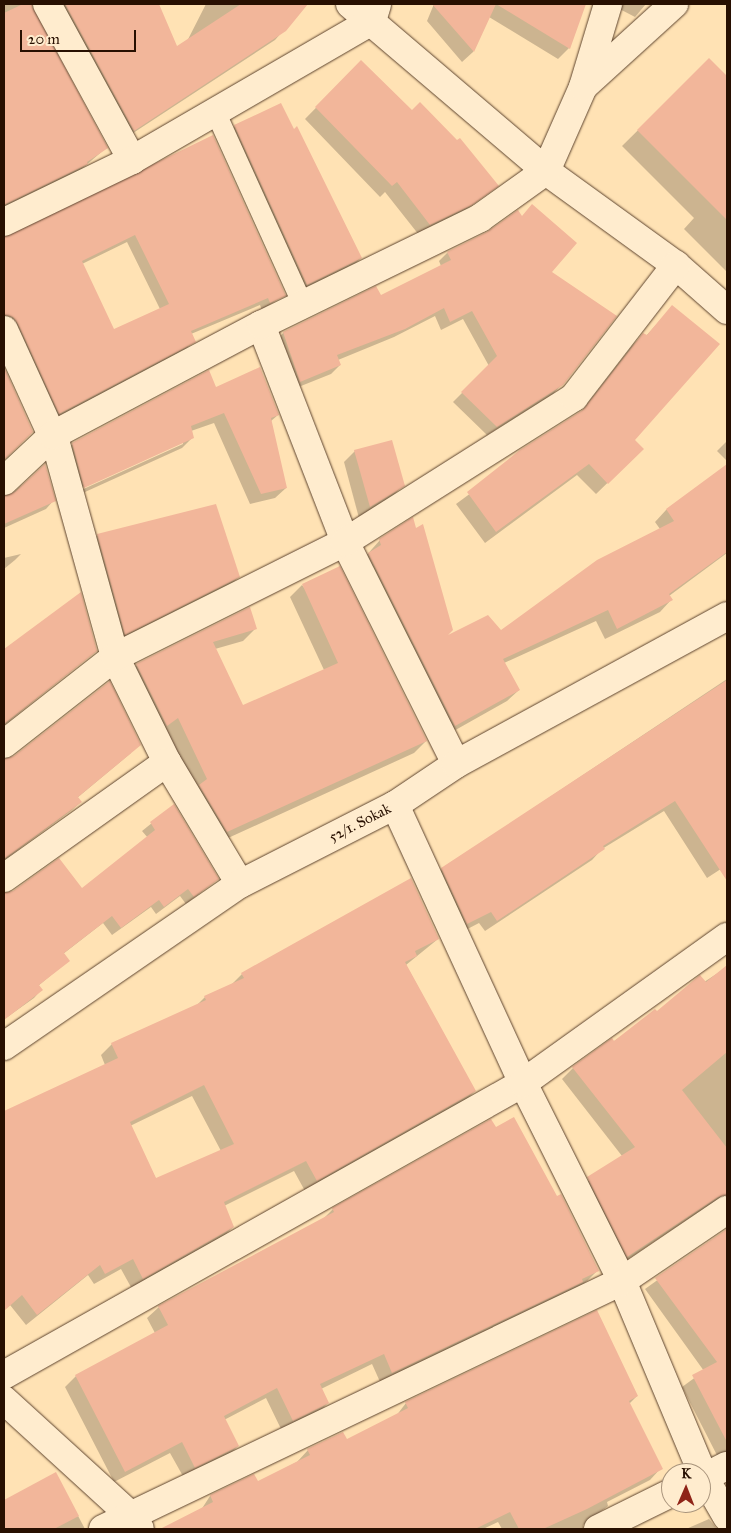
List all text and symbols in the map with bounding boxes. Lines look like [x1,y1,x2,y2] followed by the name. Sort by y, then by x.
[22,20,139,52] scale bar
[28,30,60,48] text: 20 m
[326,800,394,846] street label: 52/1. Sokak
[661,1463,711,1513] north arrow
[681,1465,691,1482] text: K

